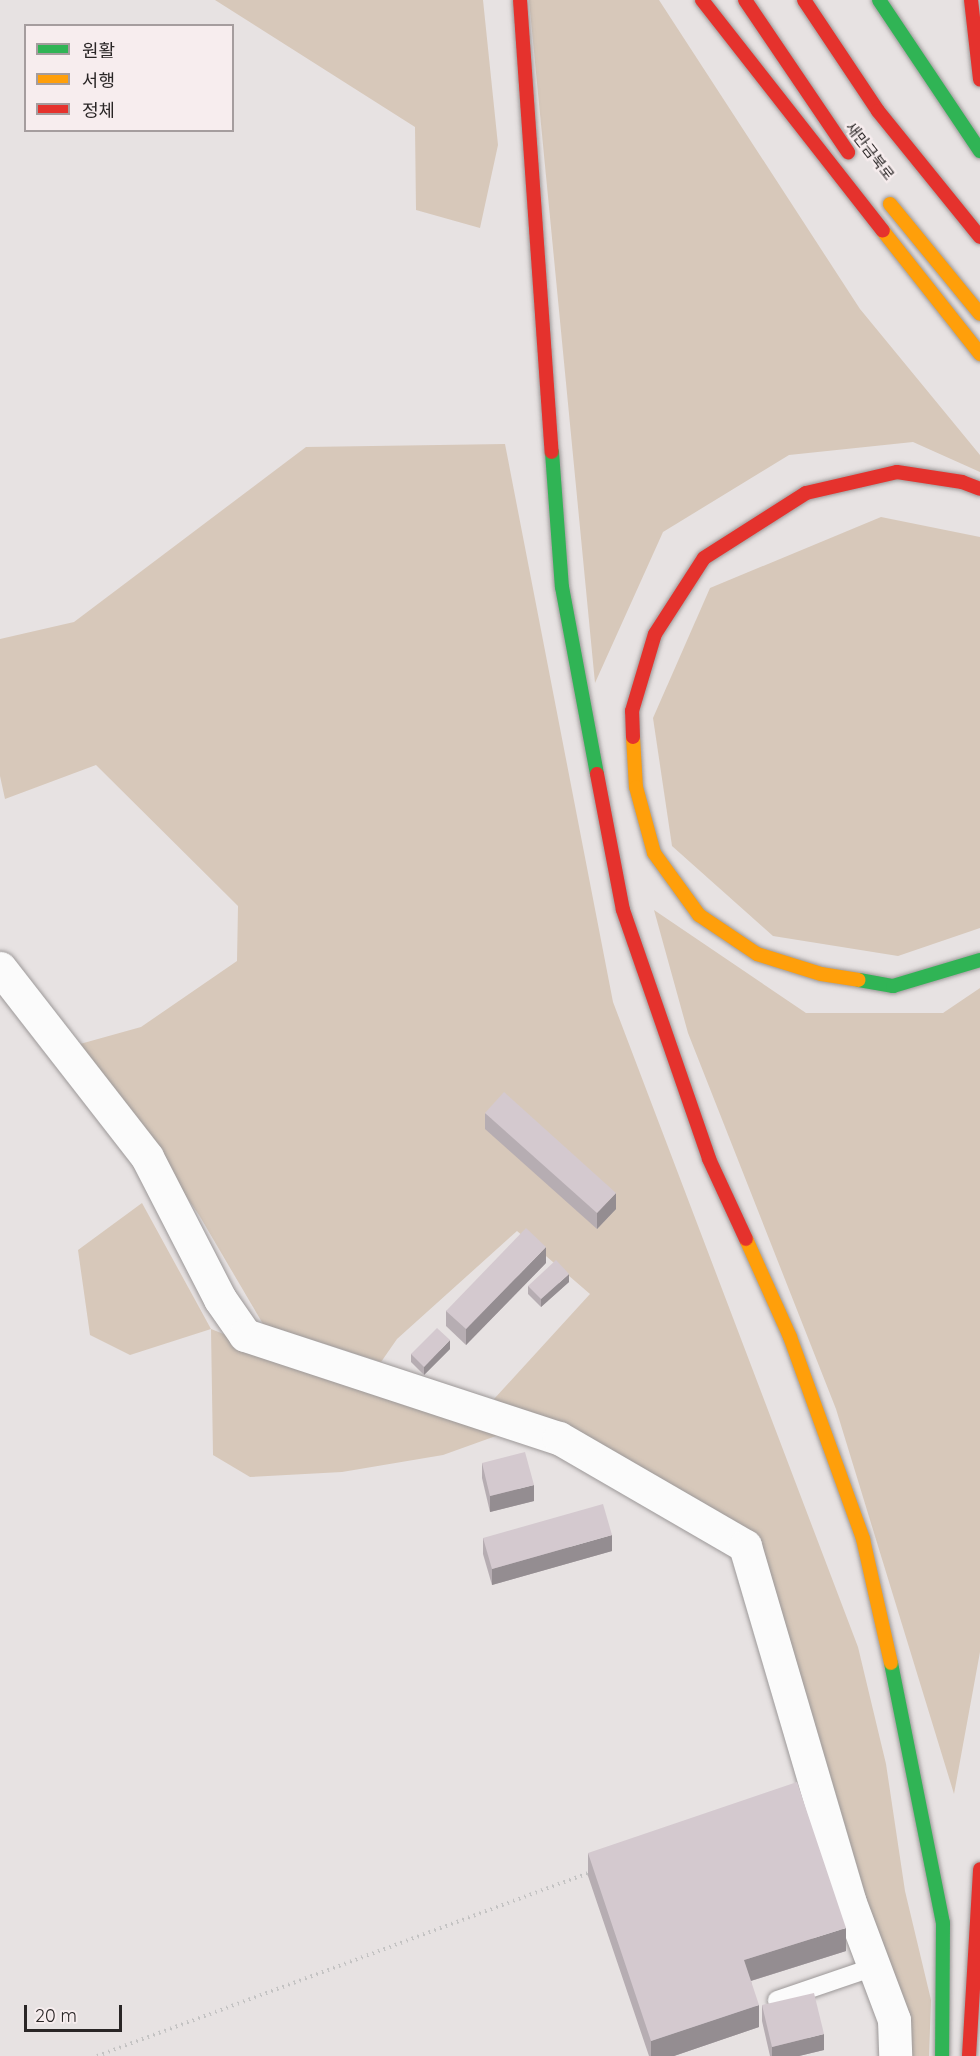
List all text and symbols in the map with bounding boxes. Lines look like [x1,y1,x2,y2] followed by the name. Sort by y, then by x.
[24,24,234,132] legend
[82,39,115,62] text: 원활
[82,69,115,92] text: 서행
[82,99,115,122] text: 정체
[842,118,898,184] street label: 새만금북로
[27,1993,124,2031] scale bar
[35,2004,77,2027] text: 20 m

